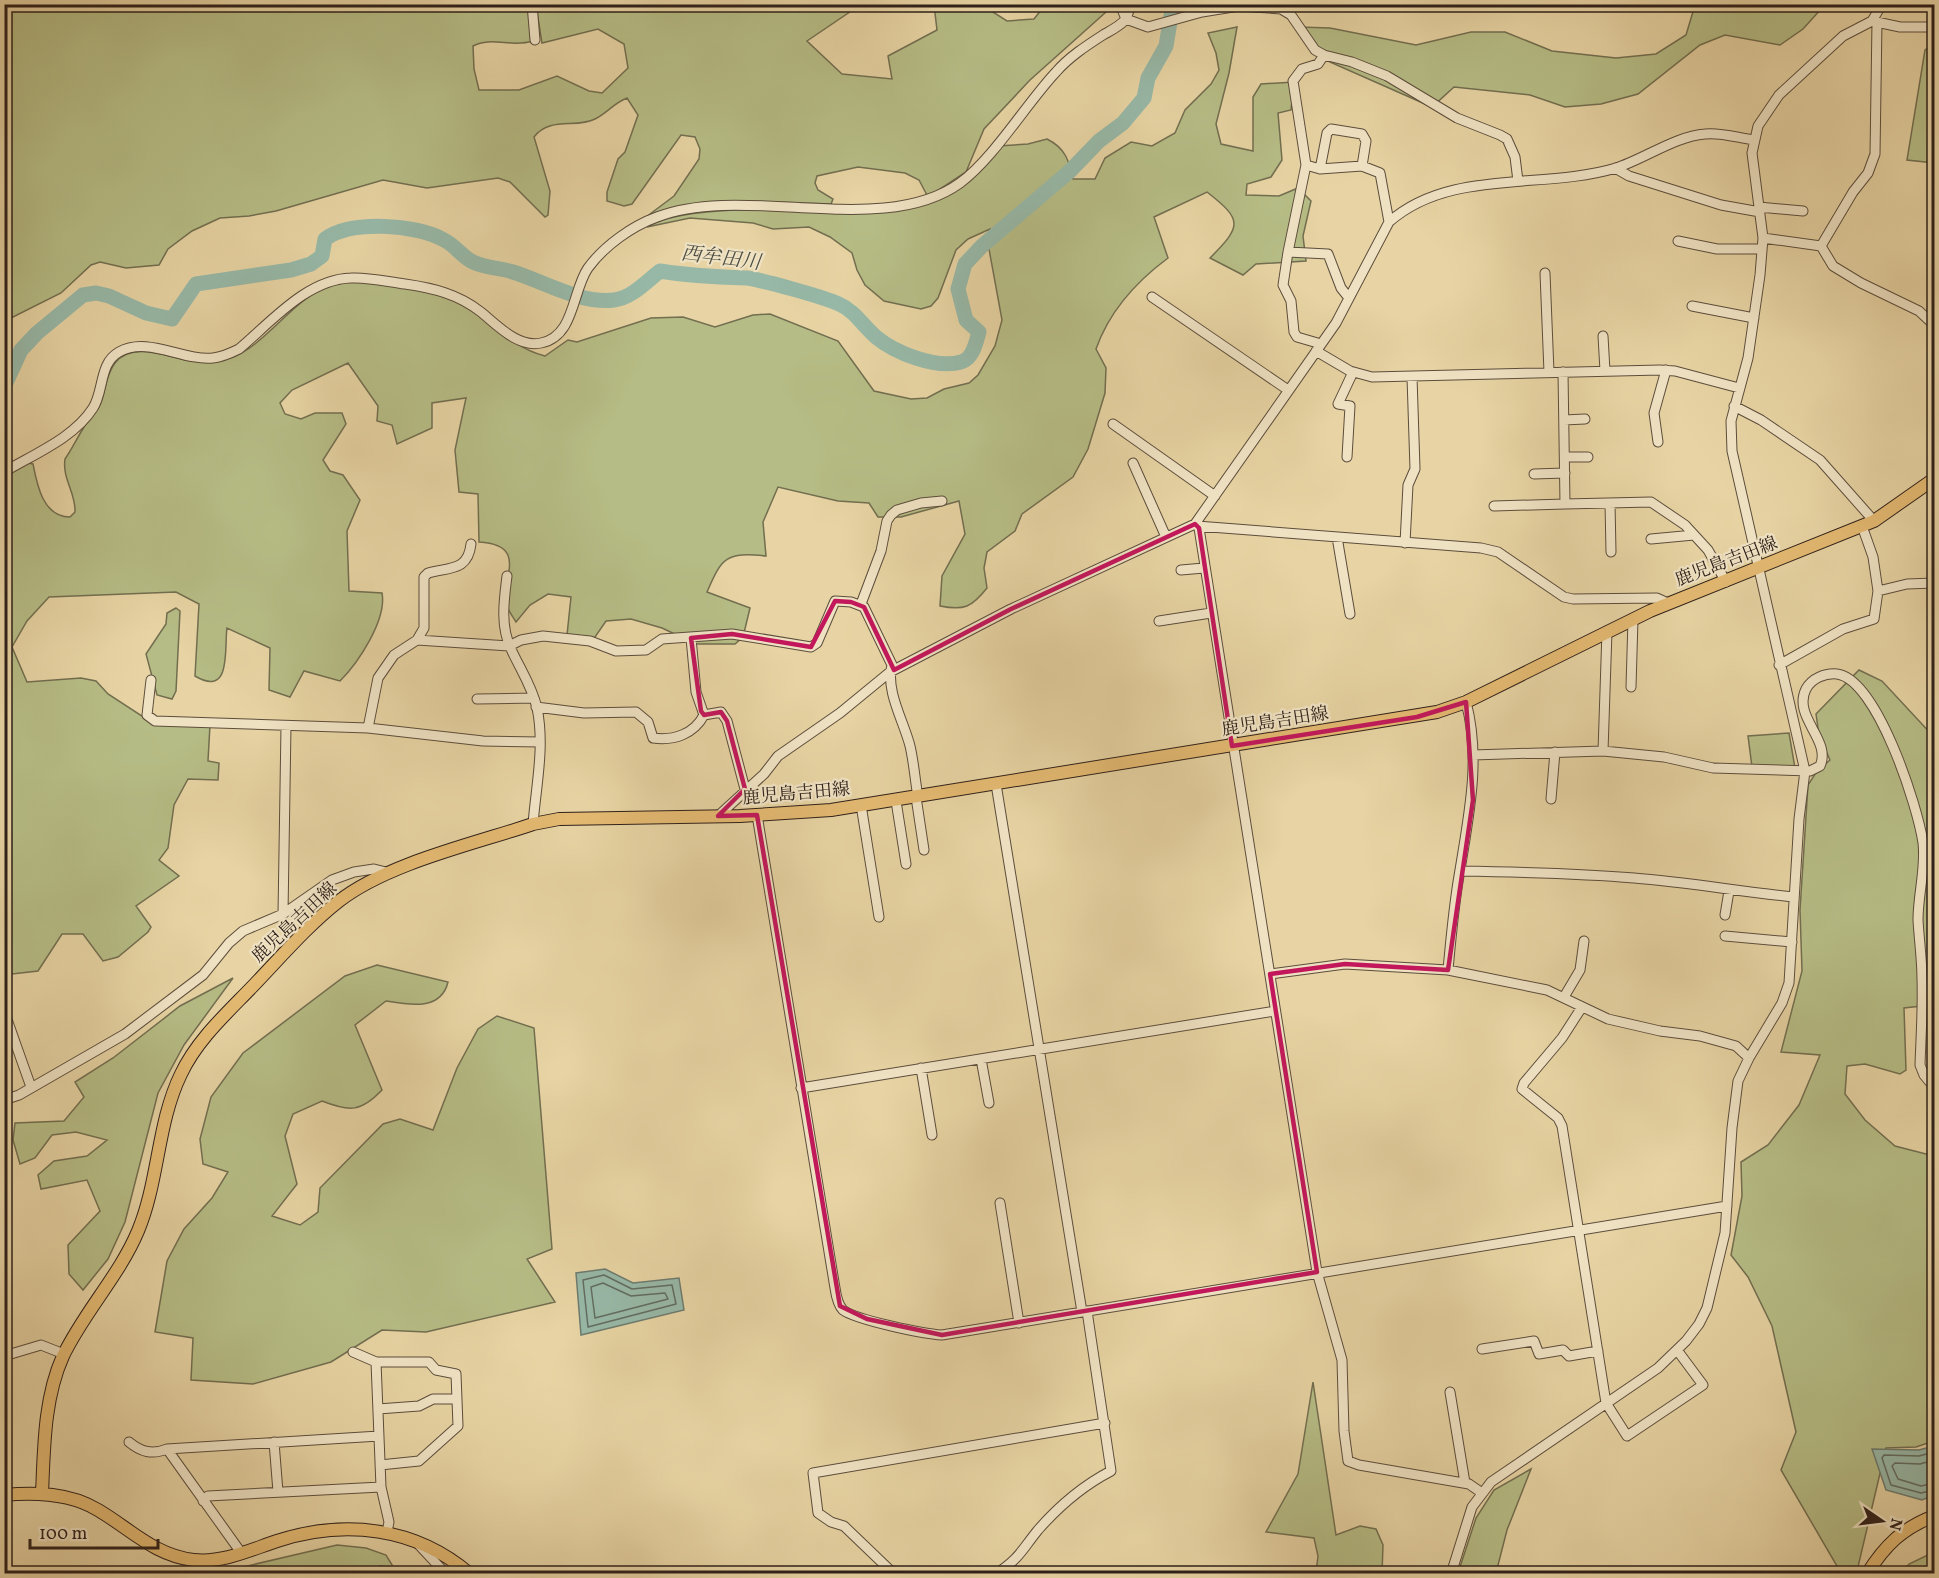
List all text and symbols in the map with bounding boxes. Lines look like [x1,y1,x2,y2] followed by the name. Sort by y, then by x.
[679,240,764,278] water label: 西牟田川
[1672,531,1781,593] street label: 鹿児島吉田線
[1220,702,1331,743] street label: 鹿児島吉田線
[741,777,851,812] street label: 鹿児島吉田線
[247,877,343,969] street label: 鹿児島吉田線
[1852,1491,1912,1551] north arrow
[30,1512,158,1550] scale bar
[1882,1516,1907,1533] text: N
[39,1522,88,1547] text: 100 m

